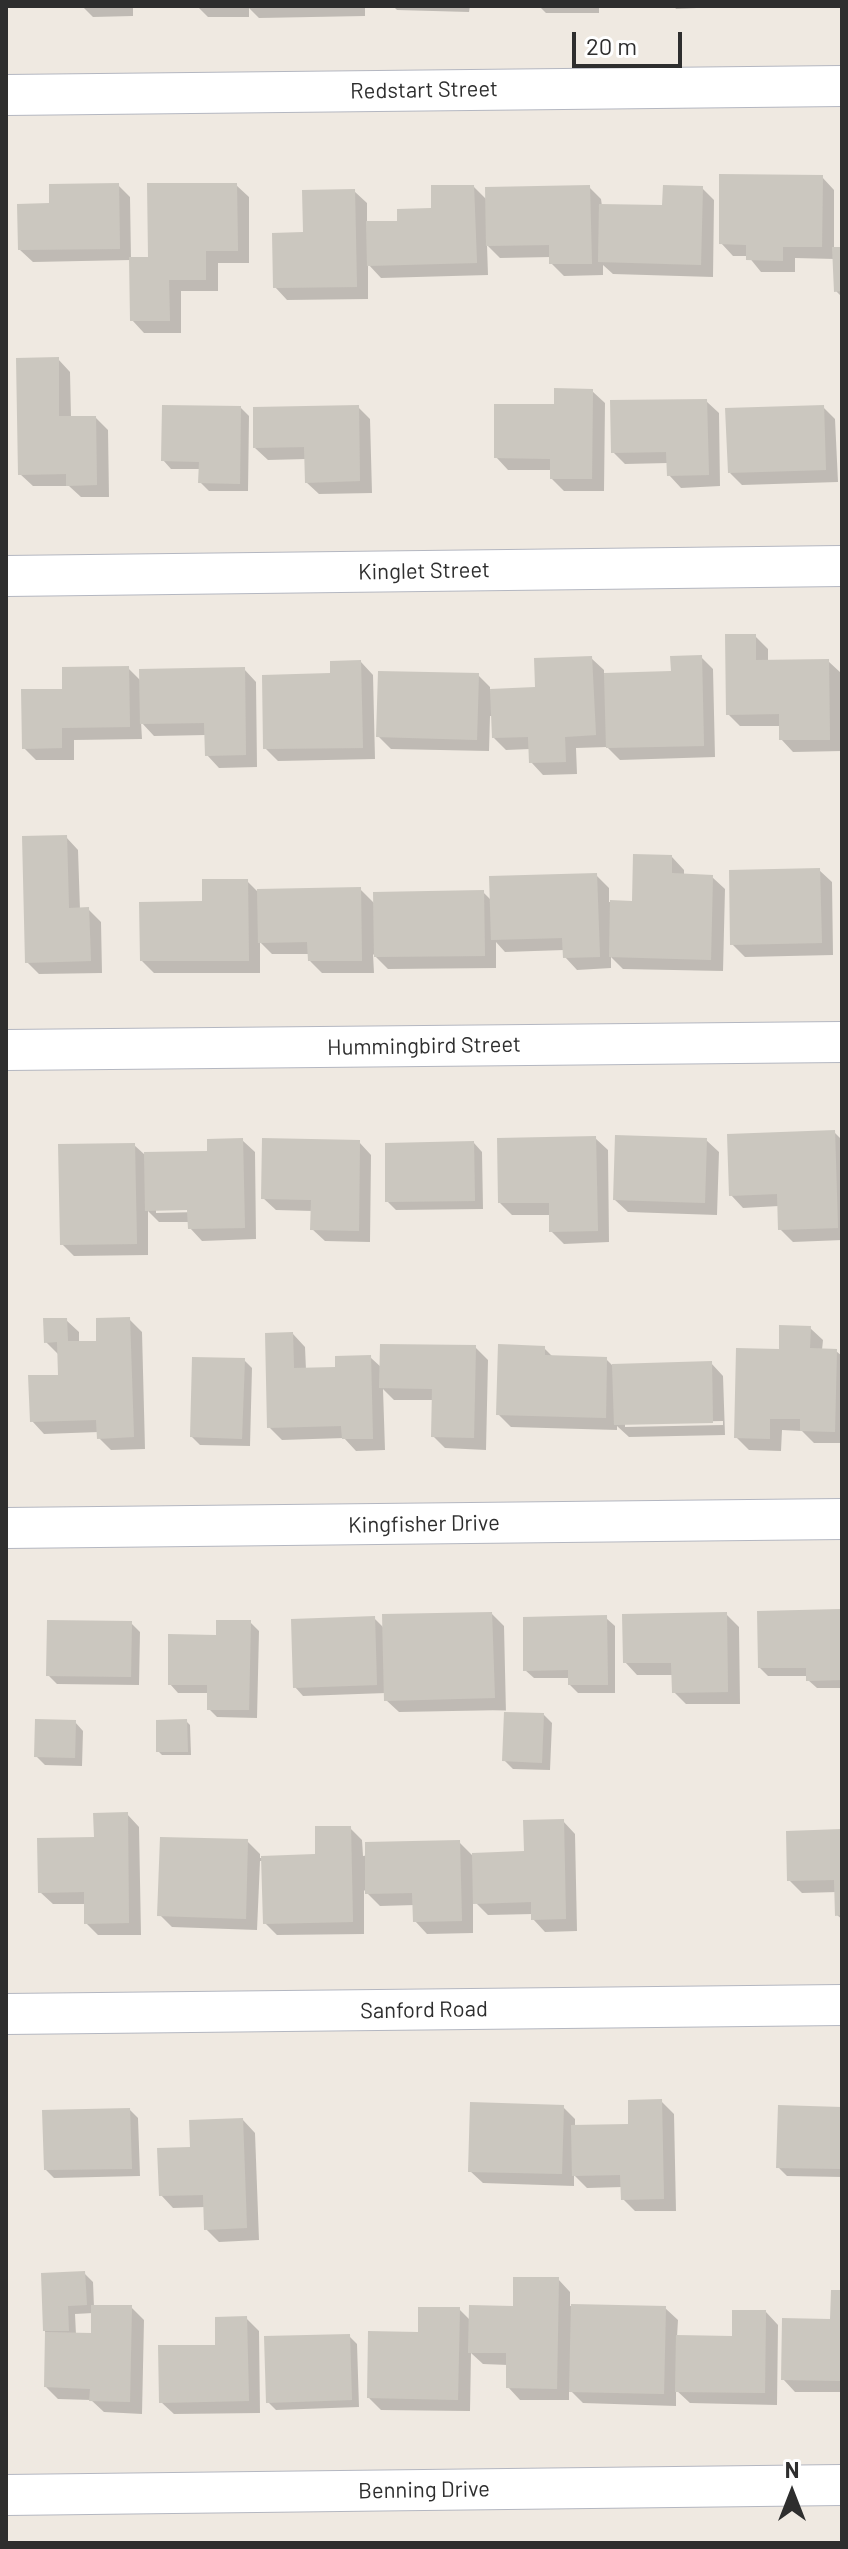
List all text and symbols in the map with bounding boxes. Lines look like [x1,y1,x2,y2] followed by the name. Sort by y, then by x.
[576,16,686,66] scale bar
[586,31,637,60] text: 20 m
[350,76,498,104] street label: Redstart Street
[358,557,490,585] street label: Kinglet Street
[327,1031,521,1061] street label: Hummingbird Street
[348,1509,500,1539] street label: Kingfisher Drive
[360,1996,488,2024] street label: Sanford Road
[752,2453,832,2533] north arrow
[785,2456,799,2482] text: N
[358,2476,490,2504] street label: Benning Drive

